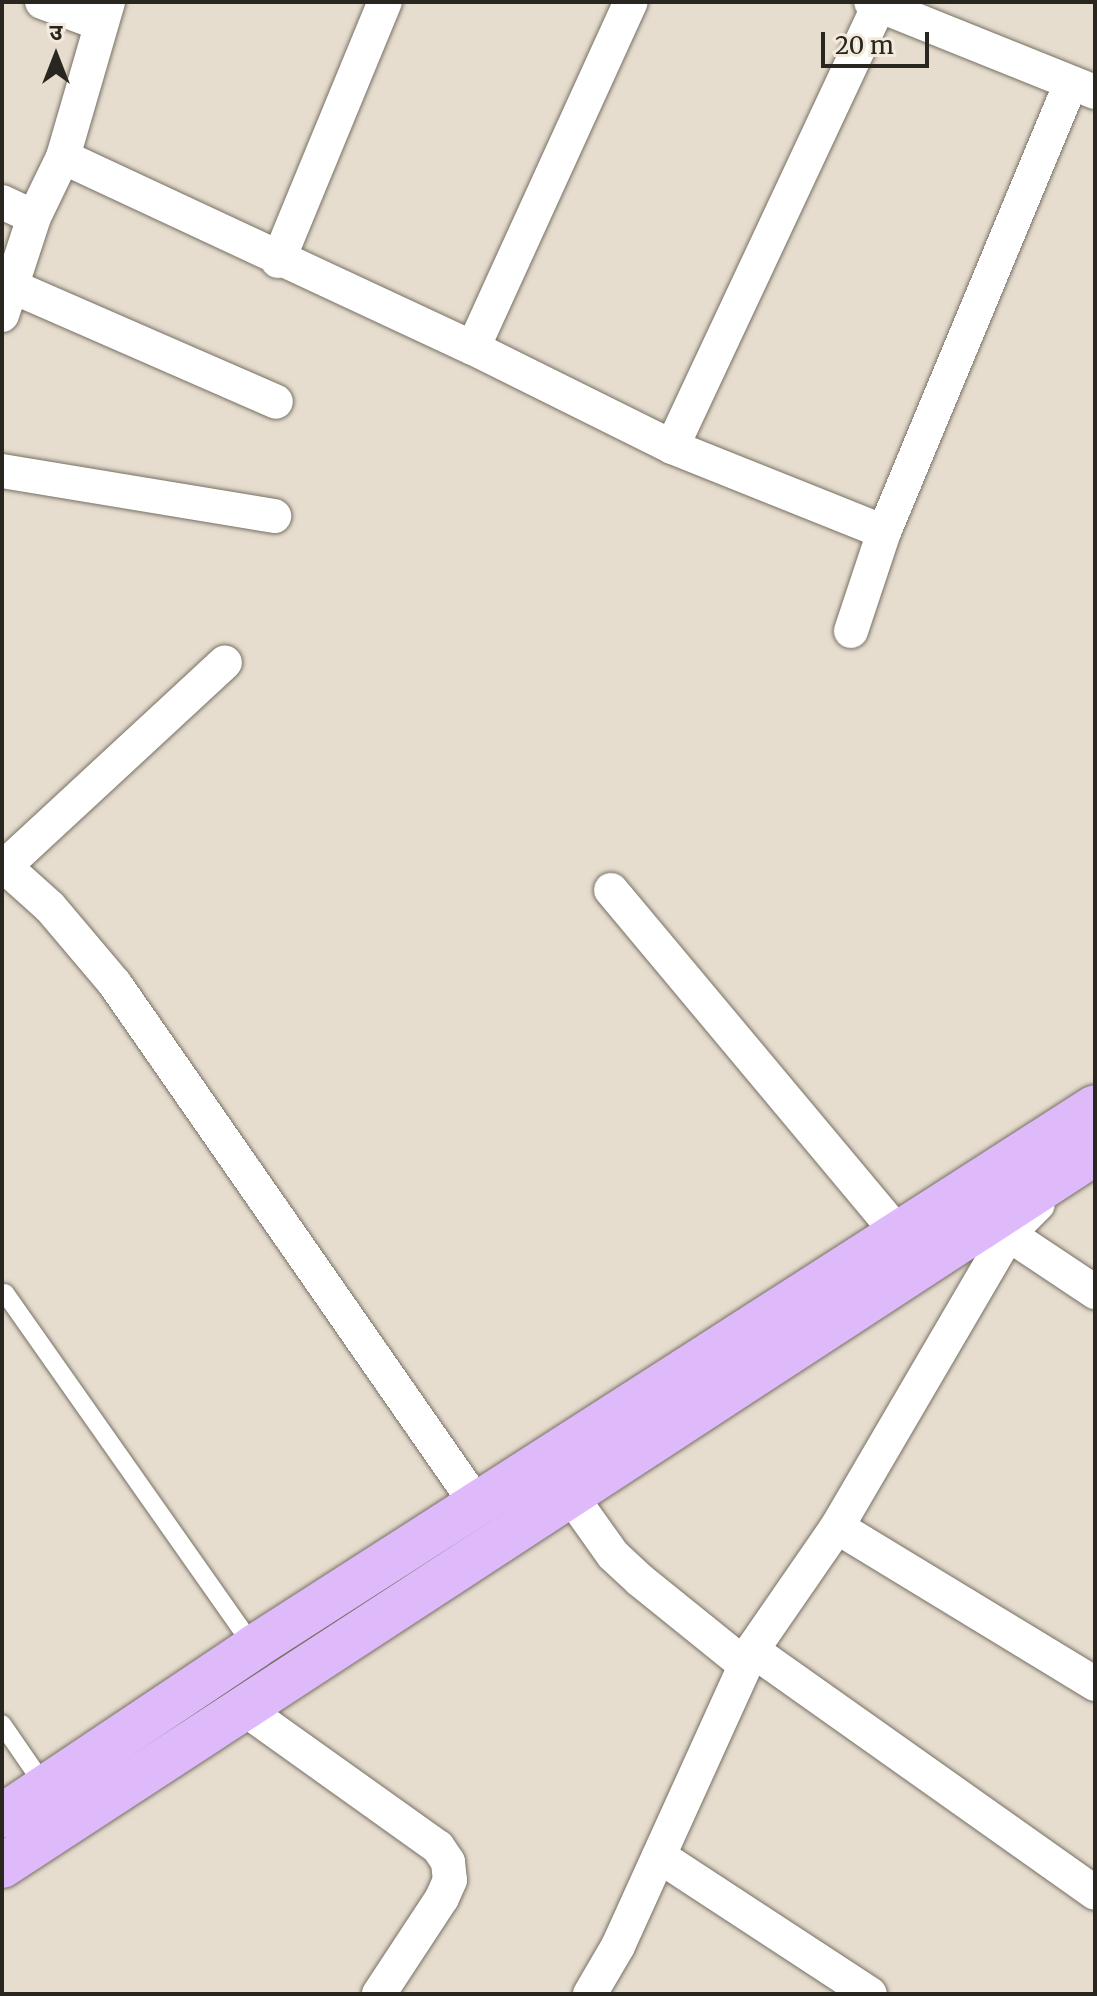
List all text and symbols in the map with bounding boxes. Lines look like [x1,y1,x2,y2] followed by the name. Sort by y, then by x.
[16,16,96,96] north arrow
[825,16,933,66] scale bar
[50,18,62,46] text: उ
[835,30,894,61] text: 20 m

